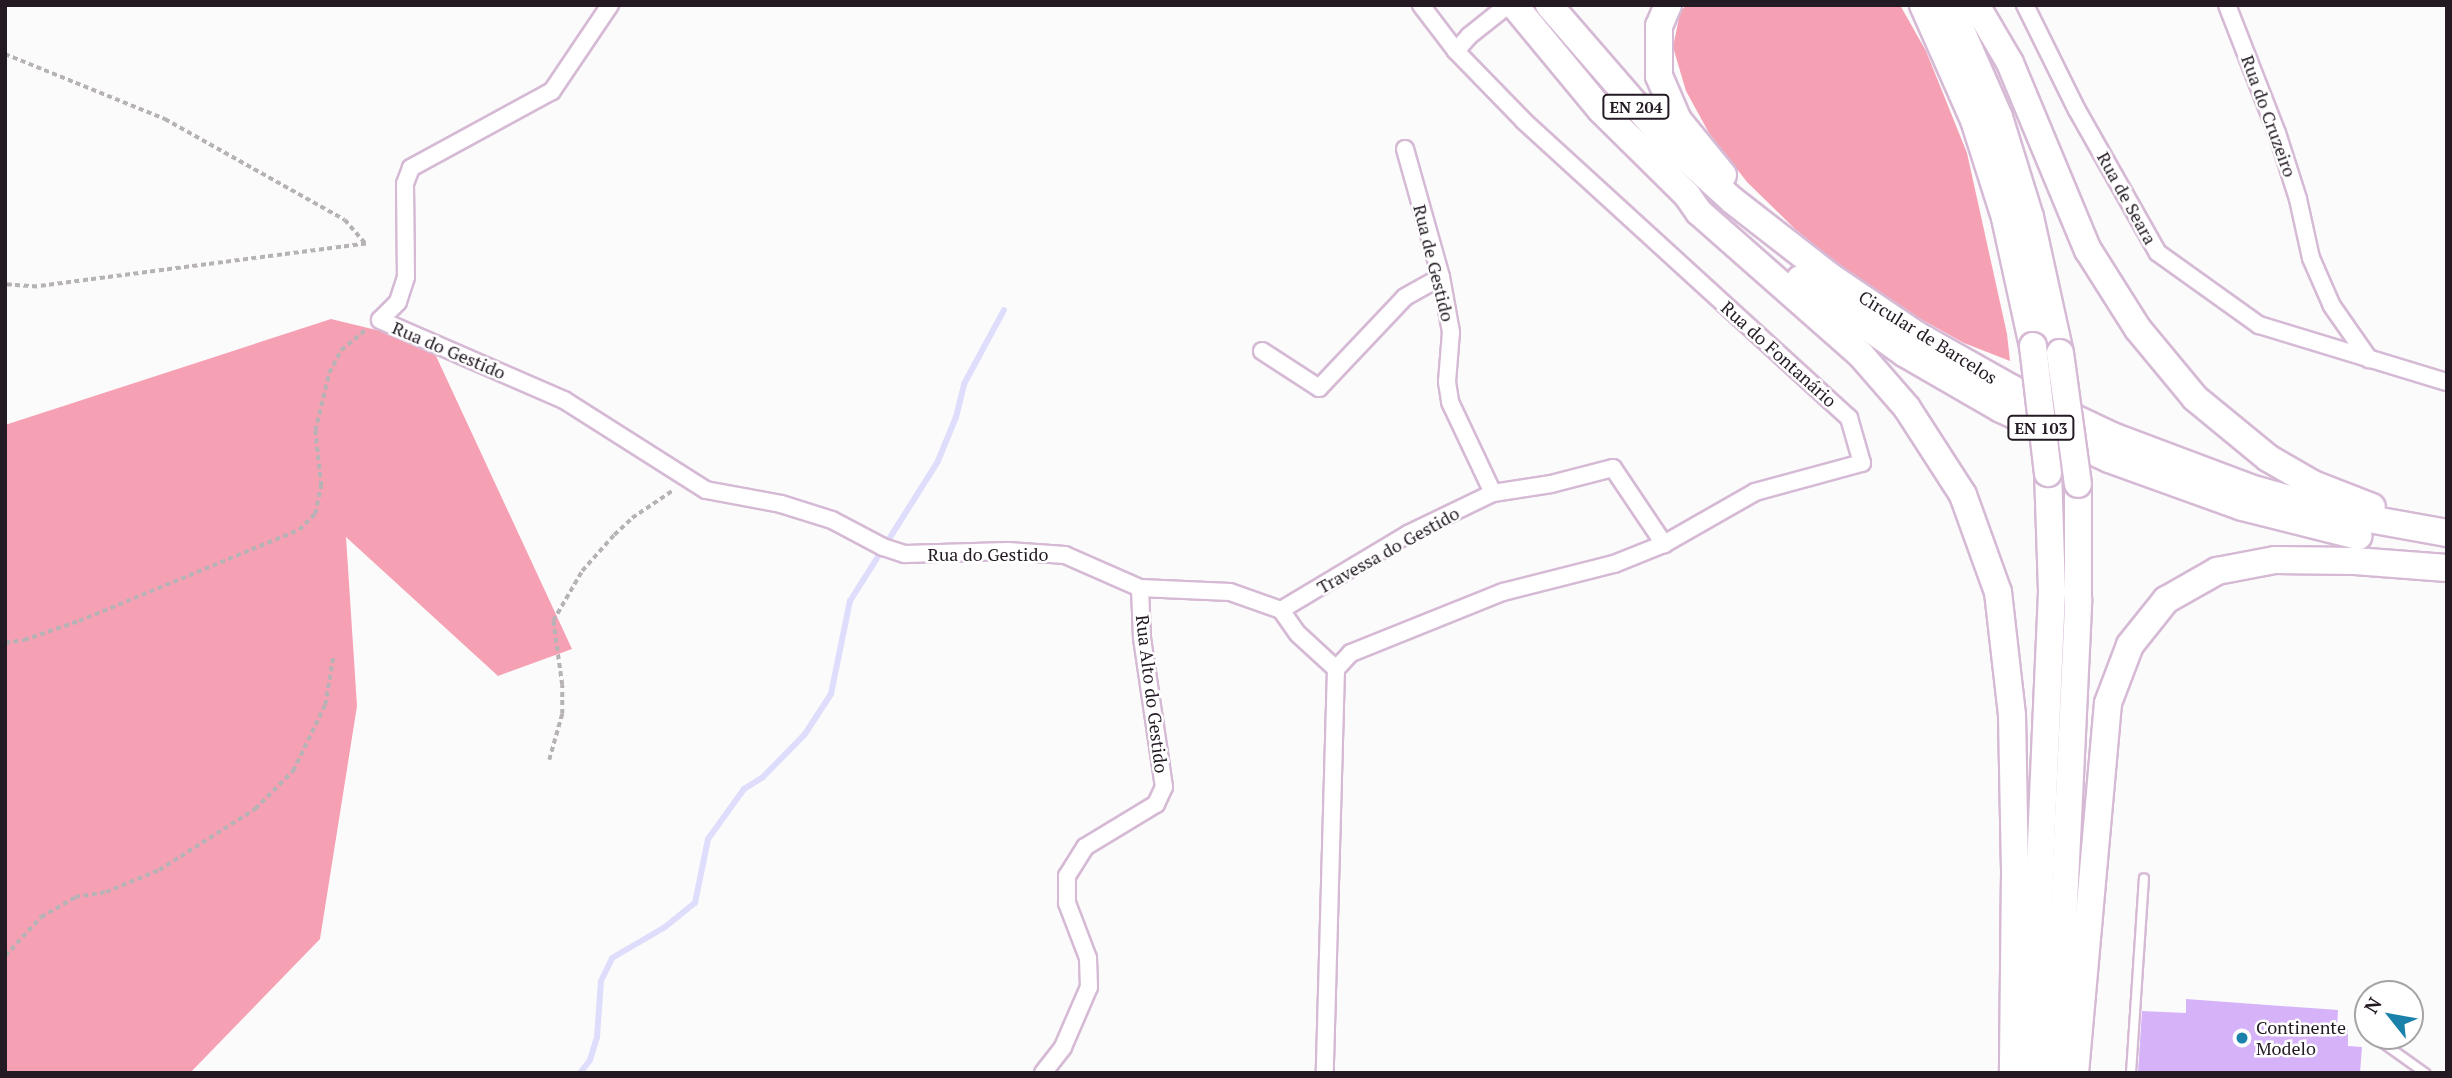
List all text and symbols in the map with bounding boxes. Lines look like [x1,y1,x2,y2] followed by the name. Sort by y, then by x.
[2237,52,2301,180] street label: Rua do Cruzeiro
[1601,94,1671,120] road number: EN 204
[2093,148,2161,248] street label: Rua de Seara
[1409,202,1459,324] street label: Rua de Gestido
[1855,286,2001,388] street label: Circular de Barcelos
[1717,297,1841,411] street label: Rua do Fontanário
[389,316,509,384] street label: Rua do Gestido
[2006,416,2076,440] road number: EN 103
[1313,502,1463,598] street label: Travessa do Gestido
[928,543,1048,565] street label: Rua do Gestido
[1132,613,1172,775] street label: Rua Alto do Gestido
[2354,980,2424,1050] north arrow
[2358,992,2387,1018] text: N
[2256,1017,2346,1060] place label: Continente Modelo
[2234,1030,2250,1046] marker: Continente Modelo

